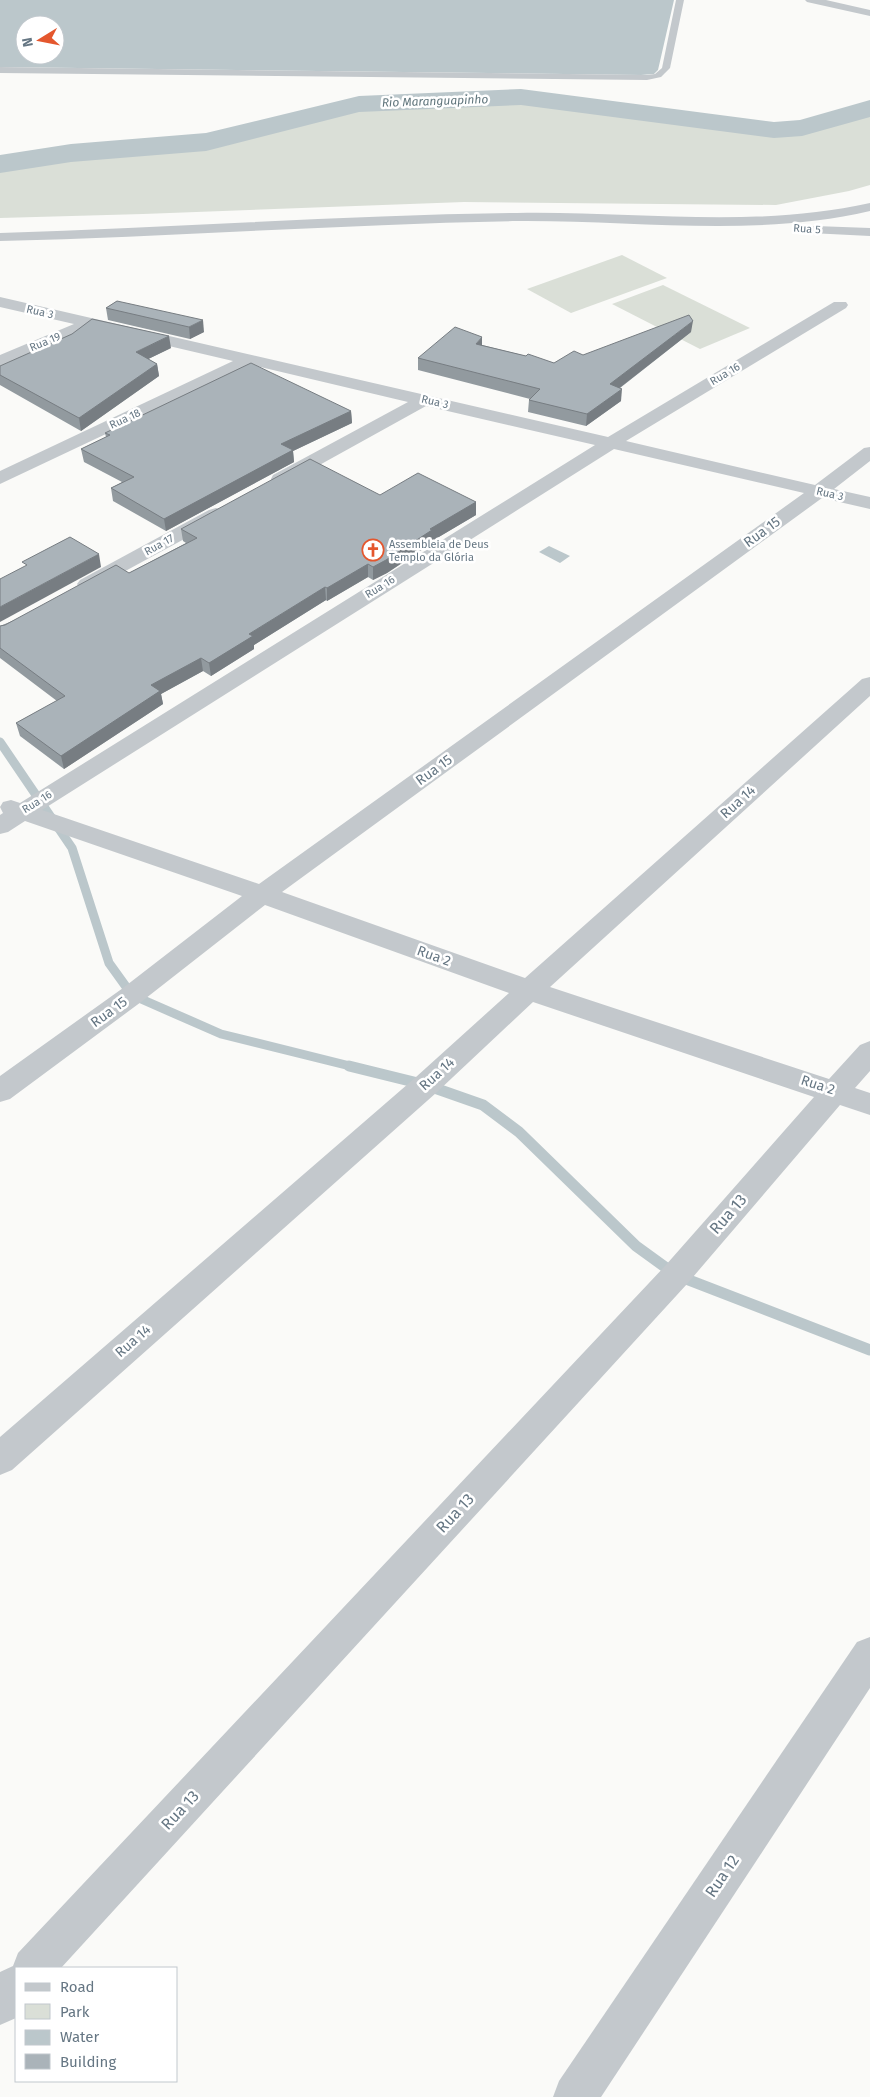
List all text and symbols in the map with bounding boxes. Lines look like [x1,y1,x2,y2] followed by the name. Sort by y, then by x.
[15,15,65,65] north arrow
[19,36,37,48] text: N
[382,92,489,110] water label: Rio Maranguapinho
[793,222,822,236] street label: Rua 5
[25,303,55,321] street label: Rua 3
[28,330,63,354] street label: Rua 19
[708,360,742,388] street label: Rua 16
[420,393,450,411] street label: Rua 3
[107,406,143,432] street label: Rua 18
[815,485,845,503] street label: Rua 3
[740,513,784,551] street label: Rua 15
[142,532,176,558] street label: Rua 17
[361,538,385,562] church icon: Assembleia de Deus Templo da Glória
[389,538,489,564] place label: Assembleia de Deus Templo da Glória
[363,573,397,601] street label: Rua 16
[412,751,456,789] street label: Rua 15
[717,781,759,822] street label: Rua 14
[20,788,54,816] street label: Rua 16
[415,942,453,970] street label: Rua 2
[87,993,131,1031] street label: Rua 15
[416,1053,458,1094] street label: Rua 14
[799,1072,837,1098] street label: Rua 2
[705,1190,751,1238] street label: Rua 13
[112,1321,155,1361] street label: Rua 14
[432,1489,478,1537] street label: Rua 13
[157,1786,203,1834] street label: Rua 13
[701,1851,743,1901] street label: Rua 12
[15,1967,178,2082] legend
[60,1978,95,1996] text: Road
[60,2003,90,2021] text: Park
[60,2028,99,2046] text: Water
[60,2053,116,2071] text: Building

